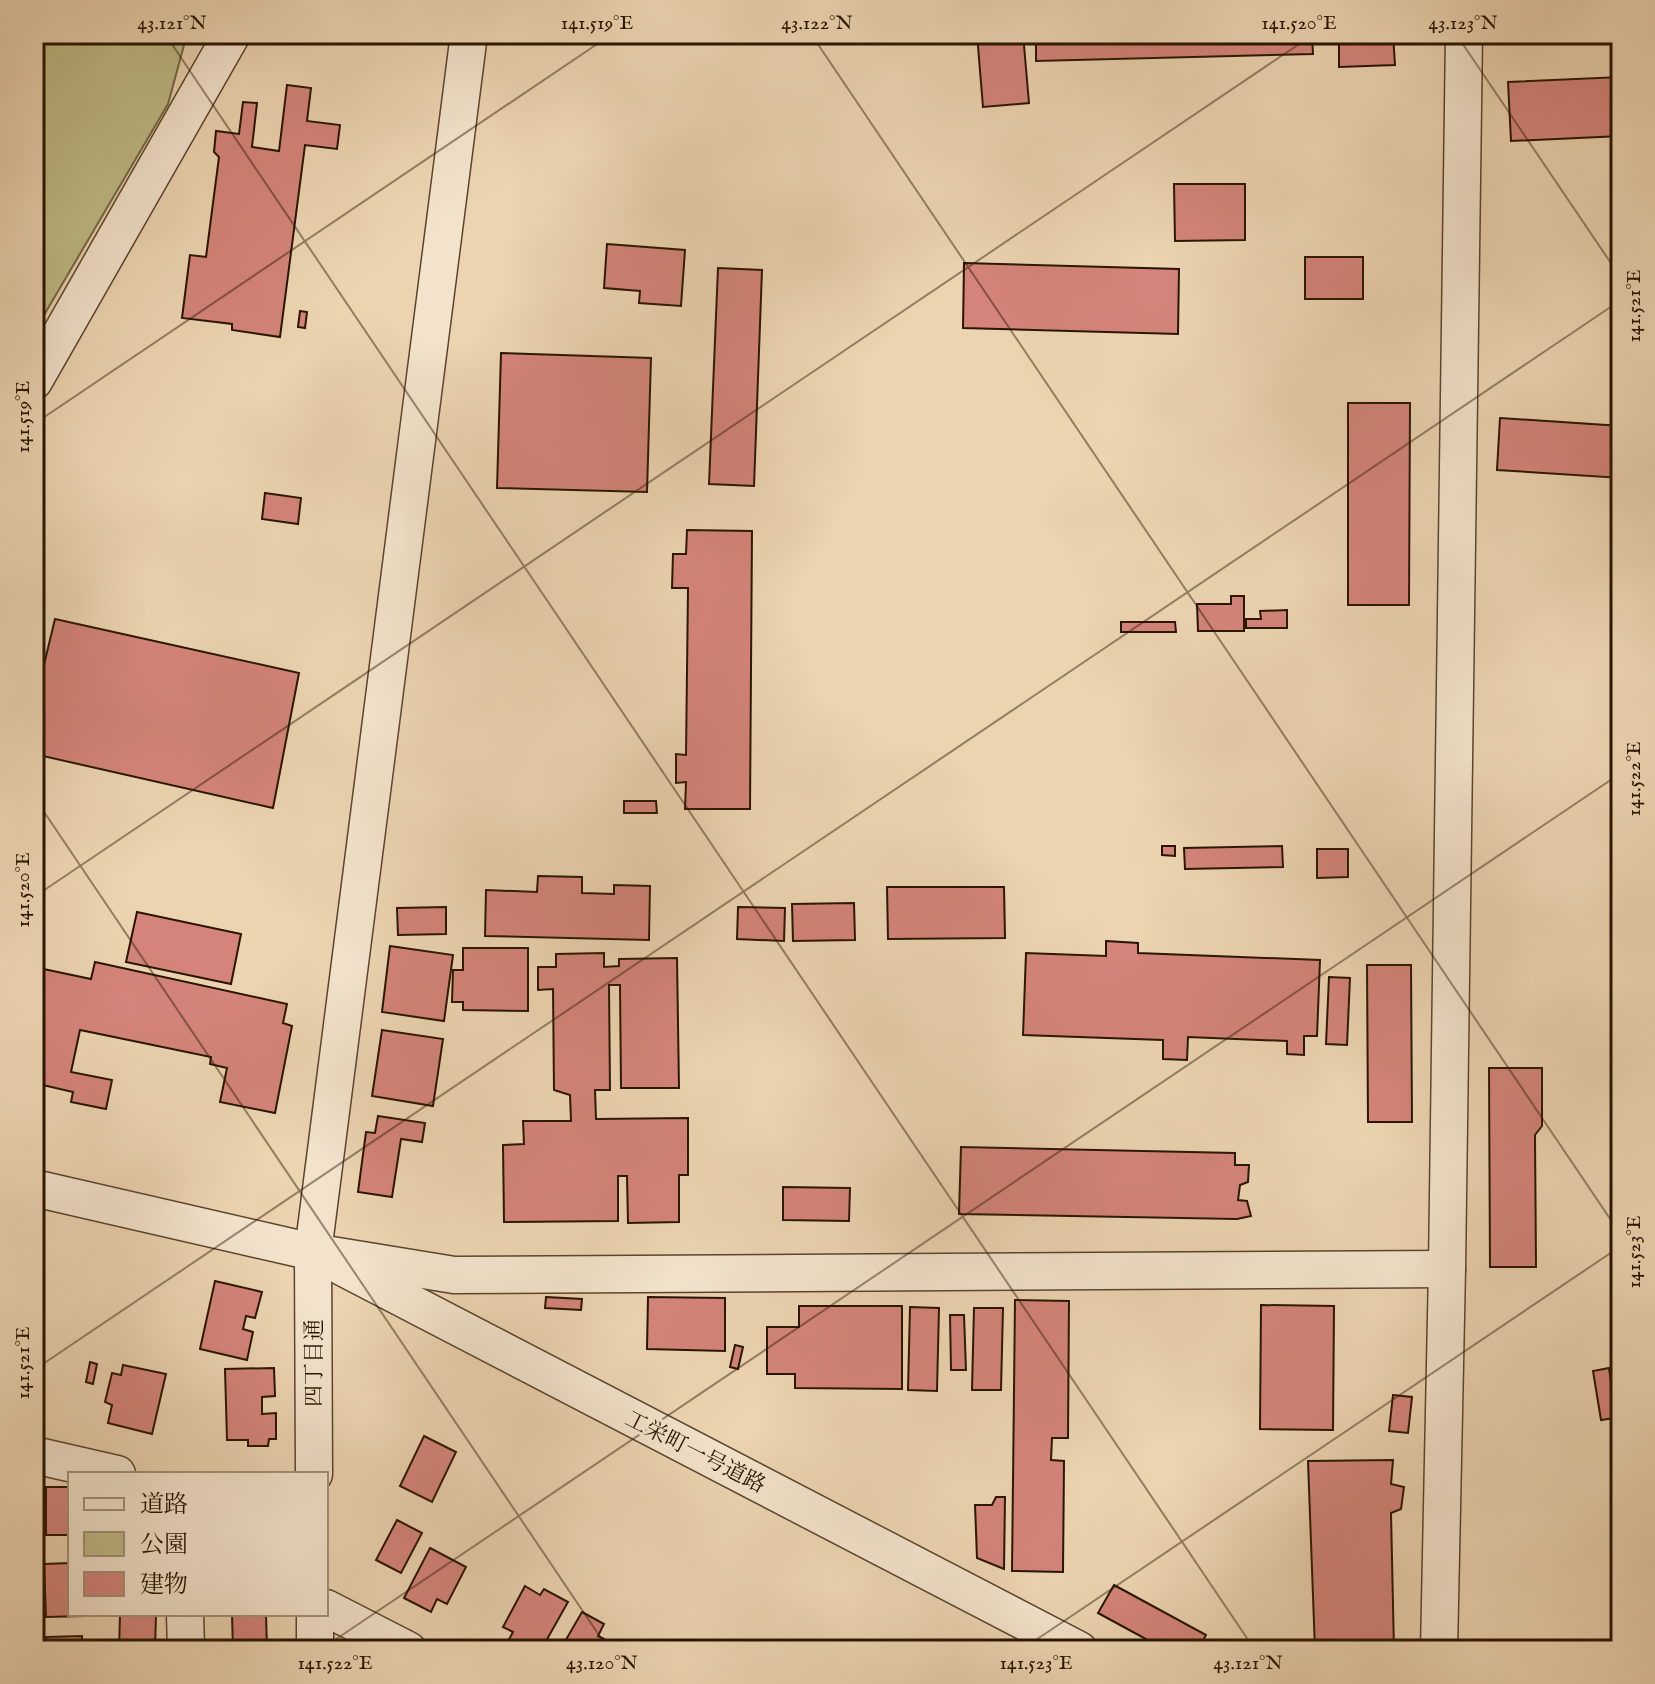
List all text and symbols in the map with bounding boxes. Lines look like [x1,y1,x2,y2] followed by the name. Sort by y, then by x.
[137,11,207,36] text: 43.121°N
[561,11,633,36] text: 141.519°E
[781,11,853,36] text: 43.122°N
[1261,11,1337,36] text: 141.520°E
[1428,11,1498,36] text: 43.123°N
[1622,269,1647,343] text: 141.521°E
[11,381,36,453] text: 141.519°E
[1622,741,1647,817] text: 141.522°E
[11,852,36,928] text: 141.520°E
[1622,1215,1647,1289] text: 141.523°E
[301,1319,329,1407] street label: 四丁目通
[11,1326,36,1400] text: 141.521°E
[620,1405,770,1500] street label: 工栄町一号道路
[68,1472,328,1616] legend
[140,1490,188,1521] text: 道路
[140,1530,188,1561] text: 公園
[140,1570,188,1601] text: 建物
[297,1651,373,1676] text: 141.522°E
[566,1651,638,1676] text: 43.120°N
[999,1651,1073,1676] text: 141.523°E
[1213,1651,1283,1676] text: 43.121°N

